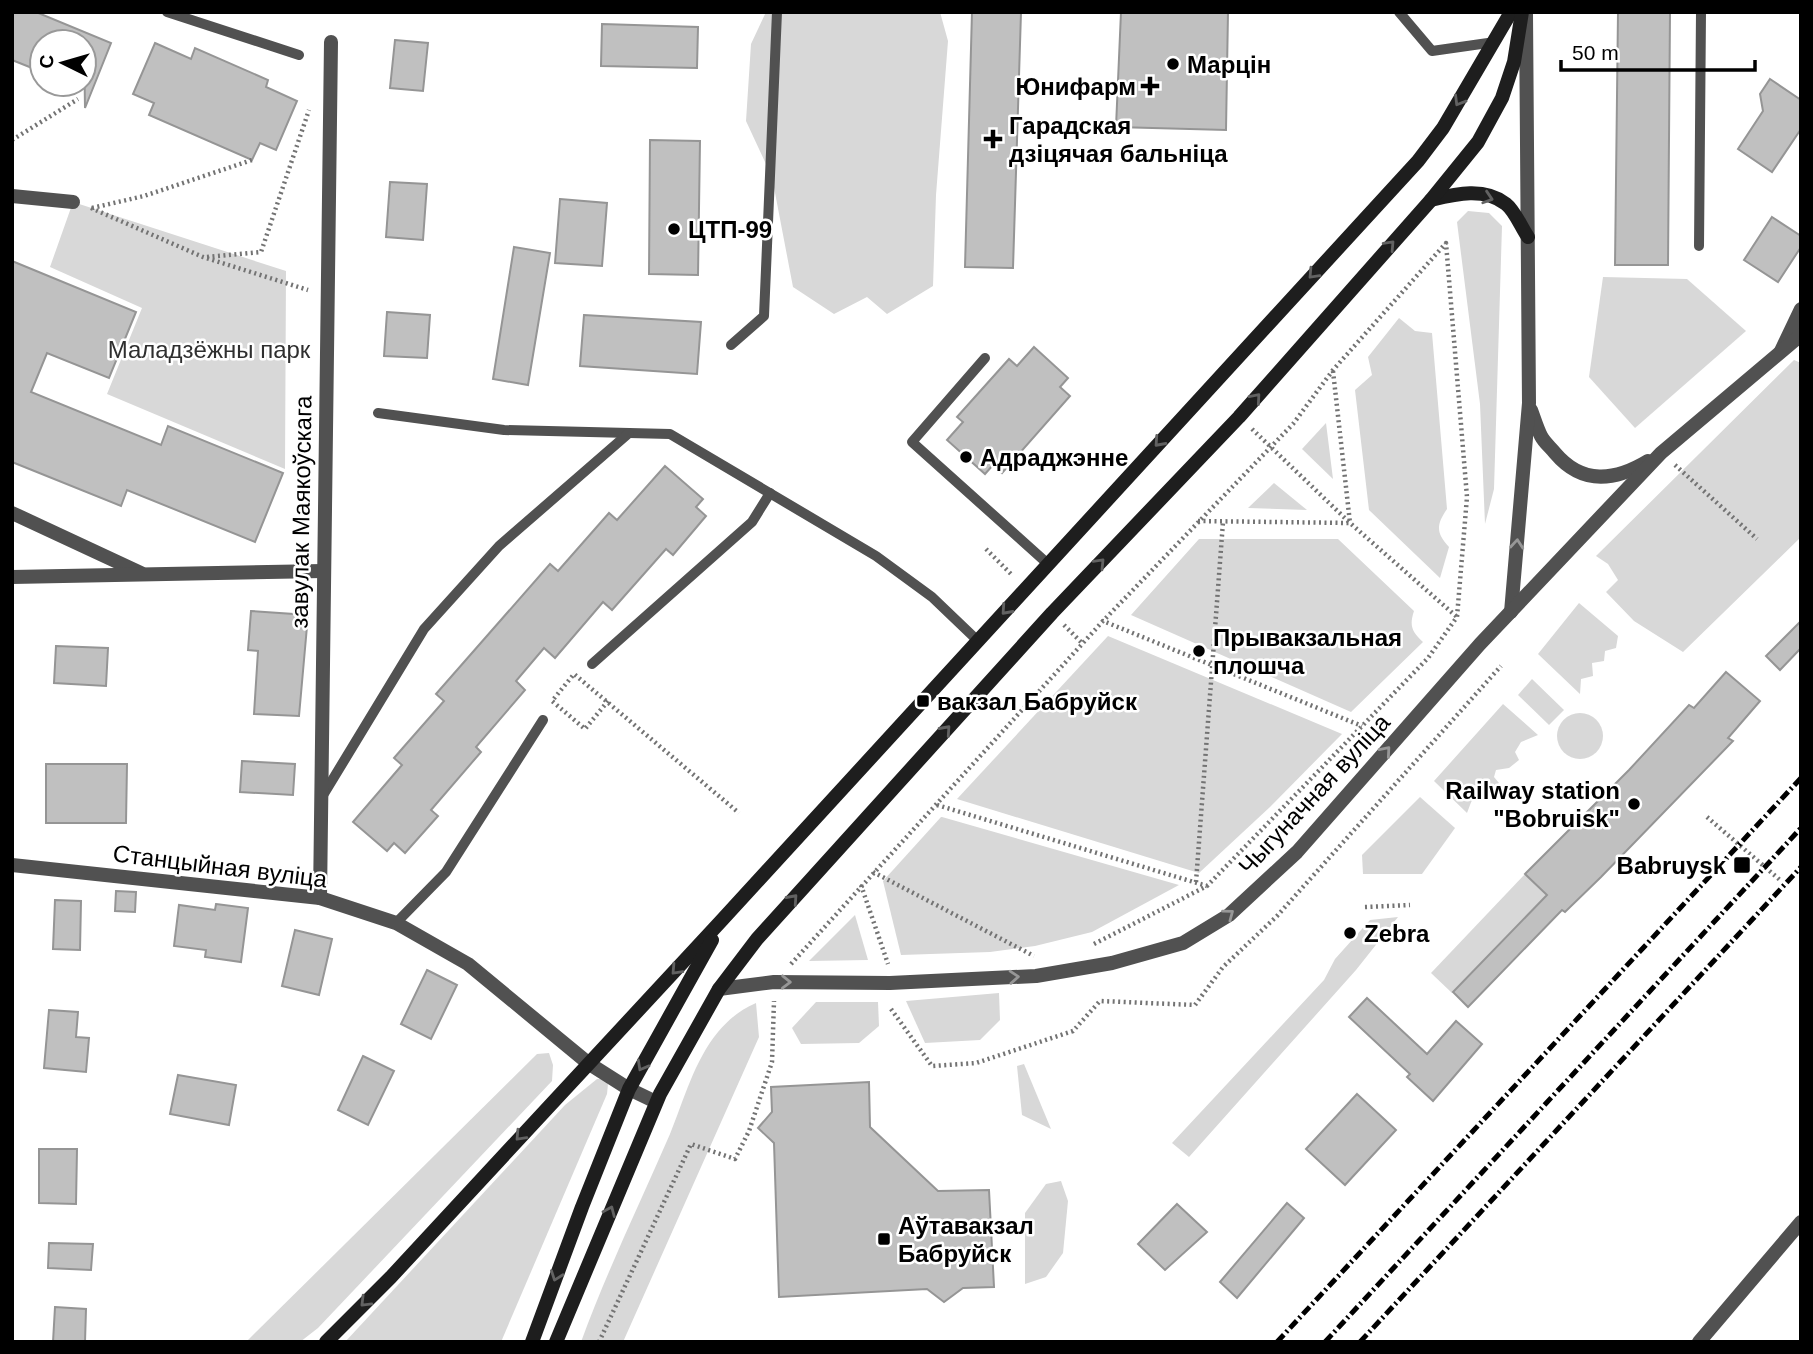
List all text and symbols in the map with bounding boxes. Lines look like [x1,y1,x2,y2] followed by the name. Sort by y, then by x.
[28,28,98,98] north arrow
[1561,28,1755,72] scale bar
[1572,41,1619,64] text: 50 m
[1187,51,1271,78] place label: Марцін
[36,54,58,69] text: С
[1165,56,1181,72] marker: Марцін
[1016,73,1136,100] place label: Юнифарм
[1142,78,1158,94] marker: Юнифарм
[1455,93,1468,106] one-way arrow
[1009,112,1228,167] place label: Гарадская дзіцячая бальніца
[983,129,1003,149] marker: Гарадская дзіцячая бальніца
[1481,189,1494,204] one-way arrow
[688,216,772,243] place label: ЦТП-99
[666,221,682,237] marker: ЦТП-99
[1382,240,1395,253] one-way arrow
[1309,266,1321,279] one-way arrow
[108,336,311,363] park label: Маладзёжны парк
[1248,393,1260,406] one-way arrow
[285,395,317,629] street label: завулак Маякоўскага
[1155,434,1168,447] one-way arrow
[980,444,1128,471] place label: Адраджэнне
[958,449,974,465] marker: Адраджэнне
[1509,538,1524,549] one-way arrow
[1092,558,1105,571] one-way arrow
[1002,602,1014,615] one-way arrow
[1213,624,1402,679] place label: Прывакзальная плошча
[1191,643,1207,659] marker: Прывакзальная плошча
[937,688,1138,715] place label: вакзал Бабруйск
[915,693,931,709] marker: вакзал Бабруйск
[1233,708,1396,880] street label: Чыгуначная вуліца
[938,725,950,738] one-way arrow
[1378,746,1391,759] one-way arrow
[1445,777,1620,832] place label: Railway station "Bobruisk"
[1626,796,1642,812] marker: Railway station "Bobruisk"
[111,839,329,893] street label: Станцыйная вуліца
[1617,852,1727,879] place label: Babruysk
[1732,855,1752,875] marker: Babruysk
[785,894,797,907] one-way arrow
[1221,910,1233,922] one-way arrow
[1364,920,1430,947] place label: Zebra
[1342,925,1358,941] marker: Zebra
[671,962,684,975] one-way arrow
[1009,970,1020,985] one-way arrow
[782,974,792,990] one-way arrow
[637,1058,650,1071] one-way arrow
[516,1128,529,1141] one-way arrow
[601,1205,615,1217] one-way arrow
[898,1212,1034,1267] place label: Аўтавакзал Бабруйск
[876,1231,892,1247] marker: Аўтавакзал Бабруйск
[551,1270,565,1282] one-way arrow
[361,1294,374,1307] one-way arrow

